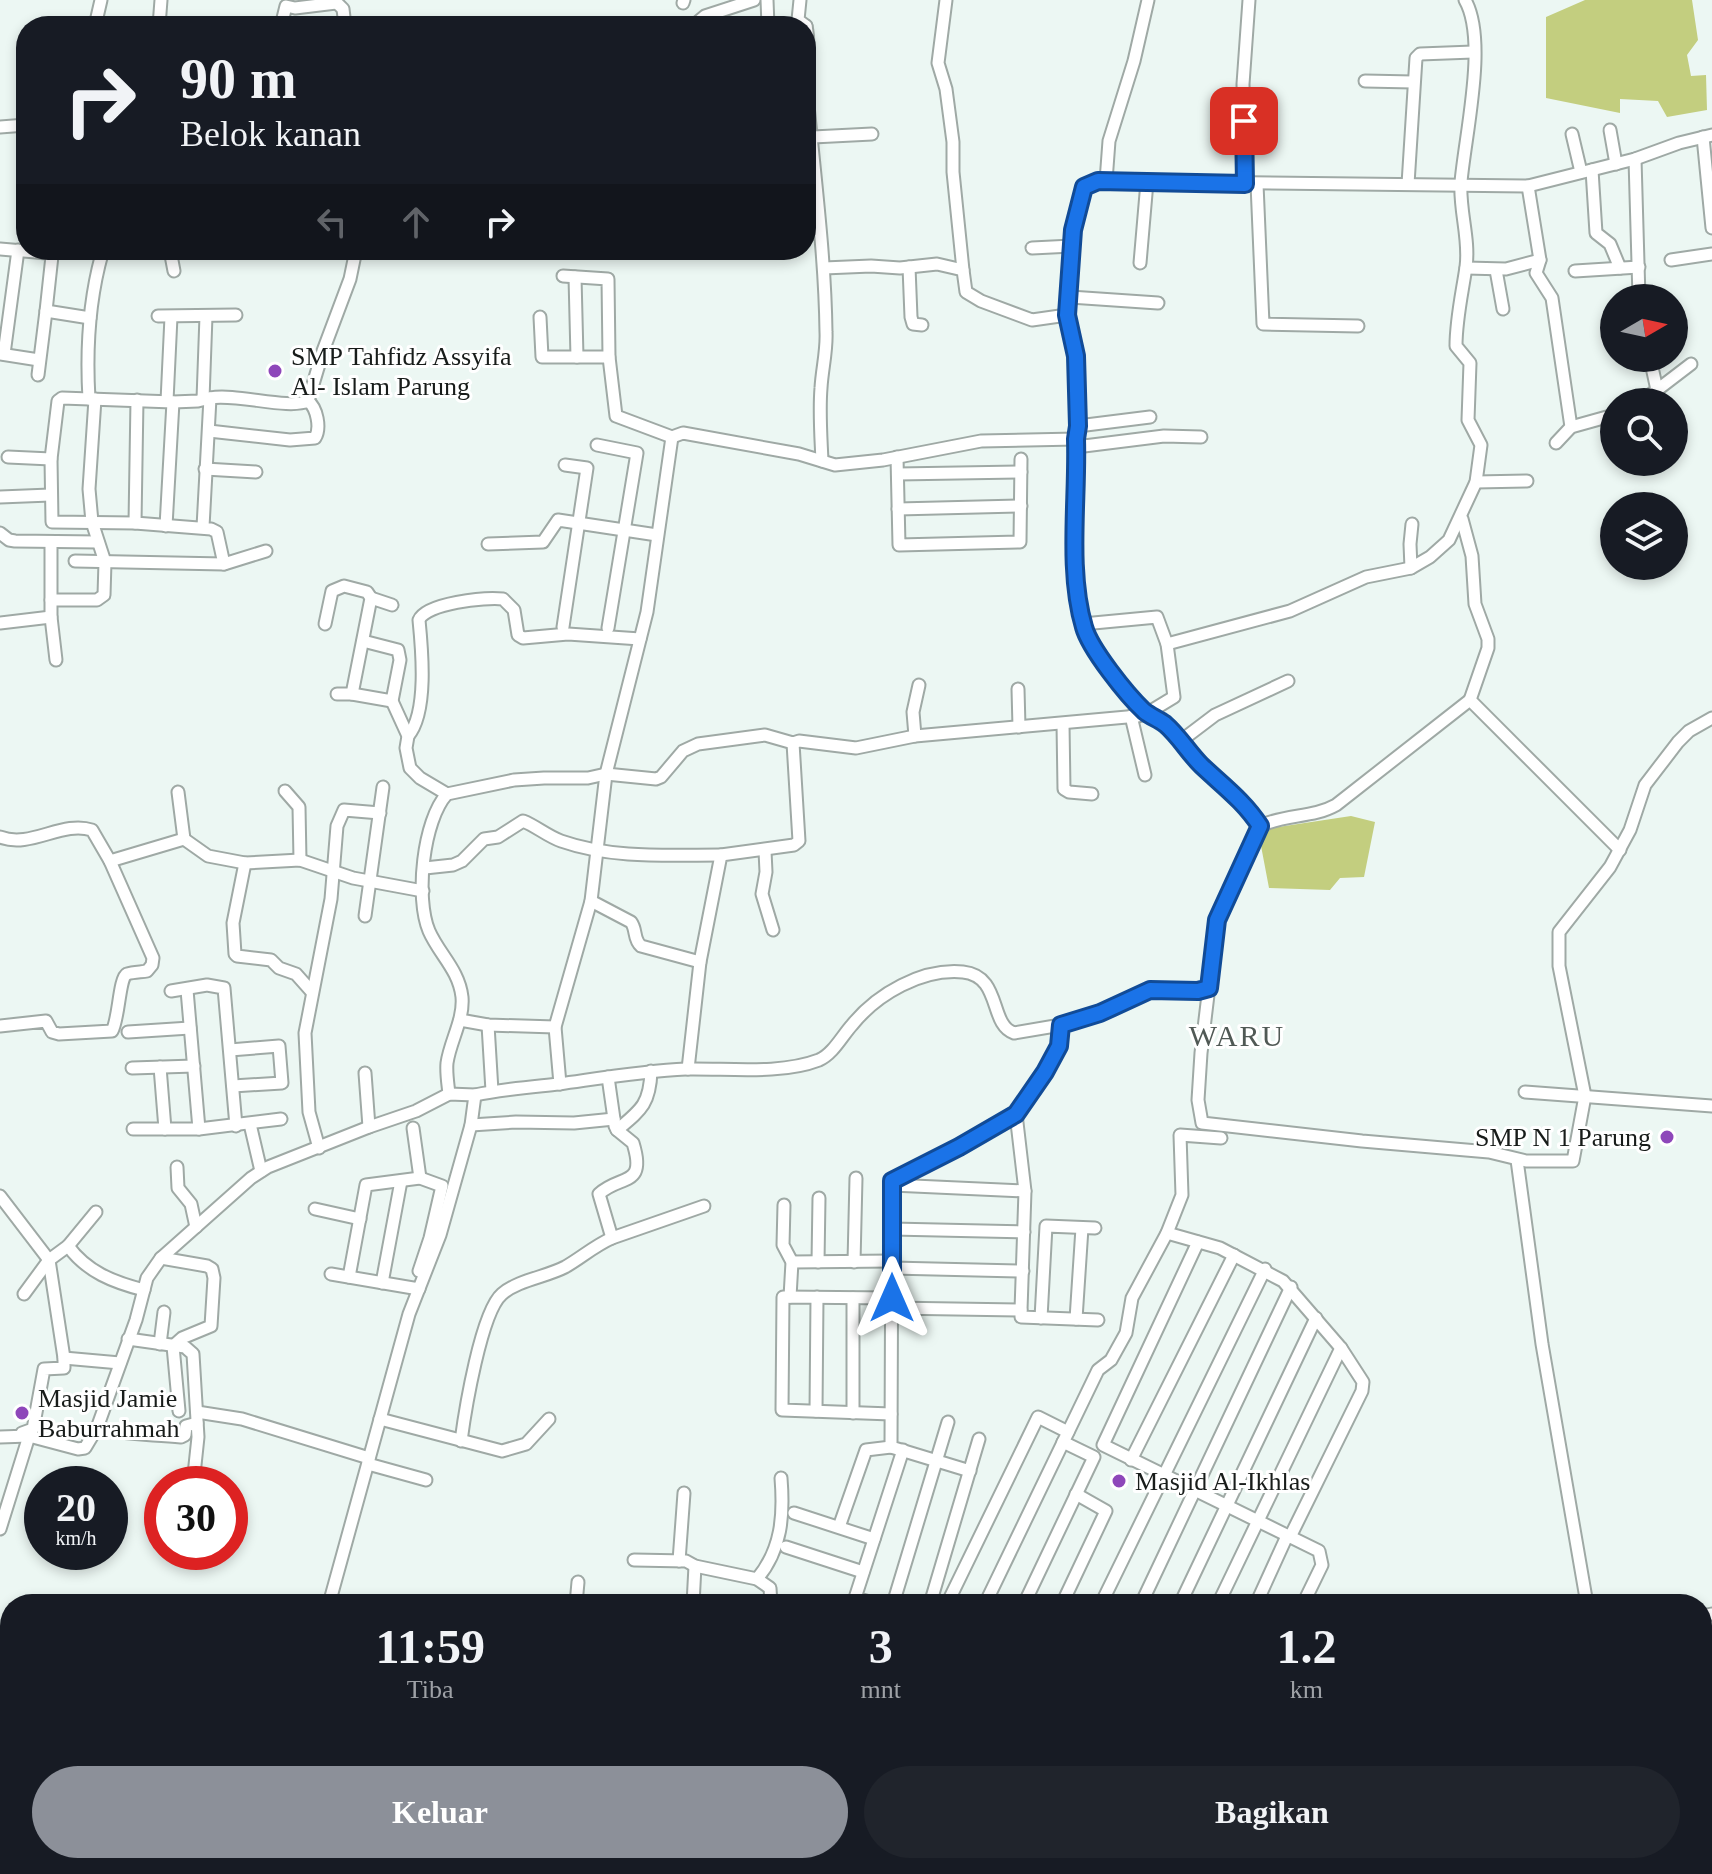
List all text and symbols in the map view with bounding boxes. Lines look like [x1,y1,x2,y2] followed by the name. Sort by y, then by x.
[48,48,152,152] icon: right
[180,48,297,110] text: 90 m
[1210,87,1278,155] pin
[1222,99,1266,143] icon: arrive
[180,114,361,154] text: Belok kanan
[310,200,354,244] icon: left
[394,200,438,244] icon: ahead
[478,200,522,244] icon: right
[1600,284,1688,372] north arrow
[1600,284,1688,580] map controls
[291,342,512,401] place label: SMP Tahfidz Assyifa Al- Islam Parung
[266,362,284,380] marker: SMP Tahfidz Assyifa Al- Islam Parung
[1600,388,1688,476] button: search
[1600,492,1688,580] button: layers
[1189,1019,1285,1052] district label: WARU
[1475,1123,1651,1152] place label: SMP N 1 Parung
[1658,1128,1676,1146] marker: SMP N 1 Parung
[850,1256,934,1340] position arrow
[38,1384,180,1443] place label: Masjid Jamie Baburrahmah
[13,1404,31,1422] marker: Masjid Jamie Baburrahmah
[144,1466,248,1570] speed limit sign: 30
[1135,1467,1311,1496] place label: Masjid Al-Ikhlas
[1110,1472,1128,1490] marker: Masjid Al-Ikhlas
[56,1485,96,1530] text: 20
[55,1527,97,1549] text: km/h
[376,1620,485,1673] text: 11:59
[869,1620,893,1673] text: 3
[1276,1620,1336,1673] text: 1.2
[407,1675,454,1704] text: Tiba
[860,1675,901,1704] text: mnt
[1290,1675,1323,1704] text: km
[32,1766,848,1858] button: Keluar
[864,1766,1680,1858] button: Bagikan

